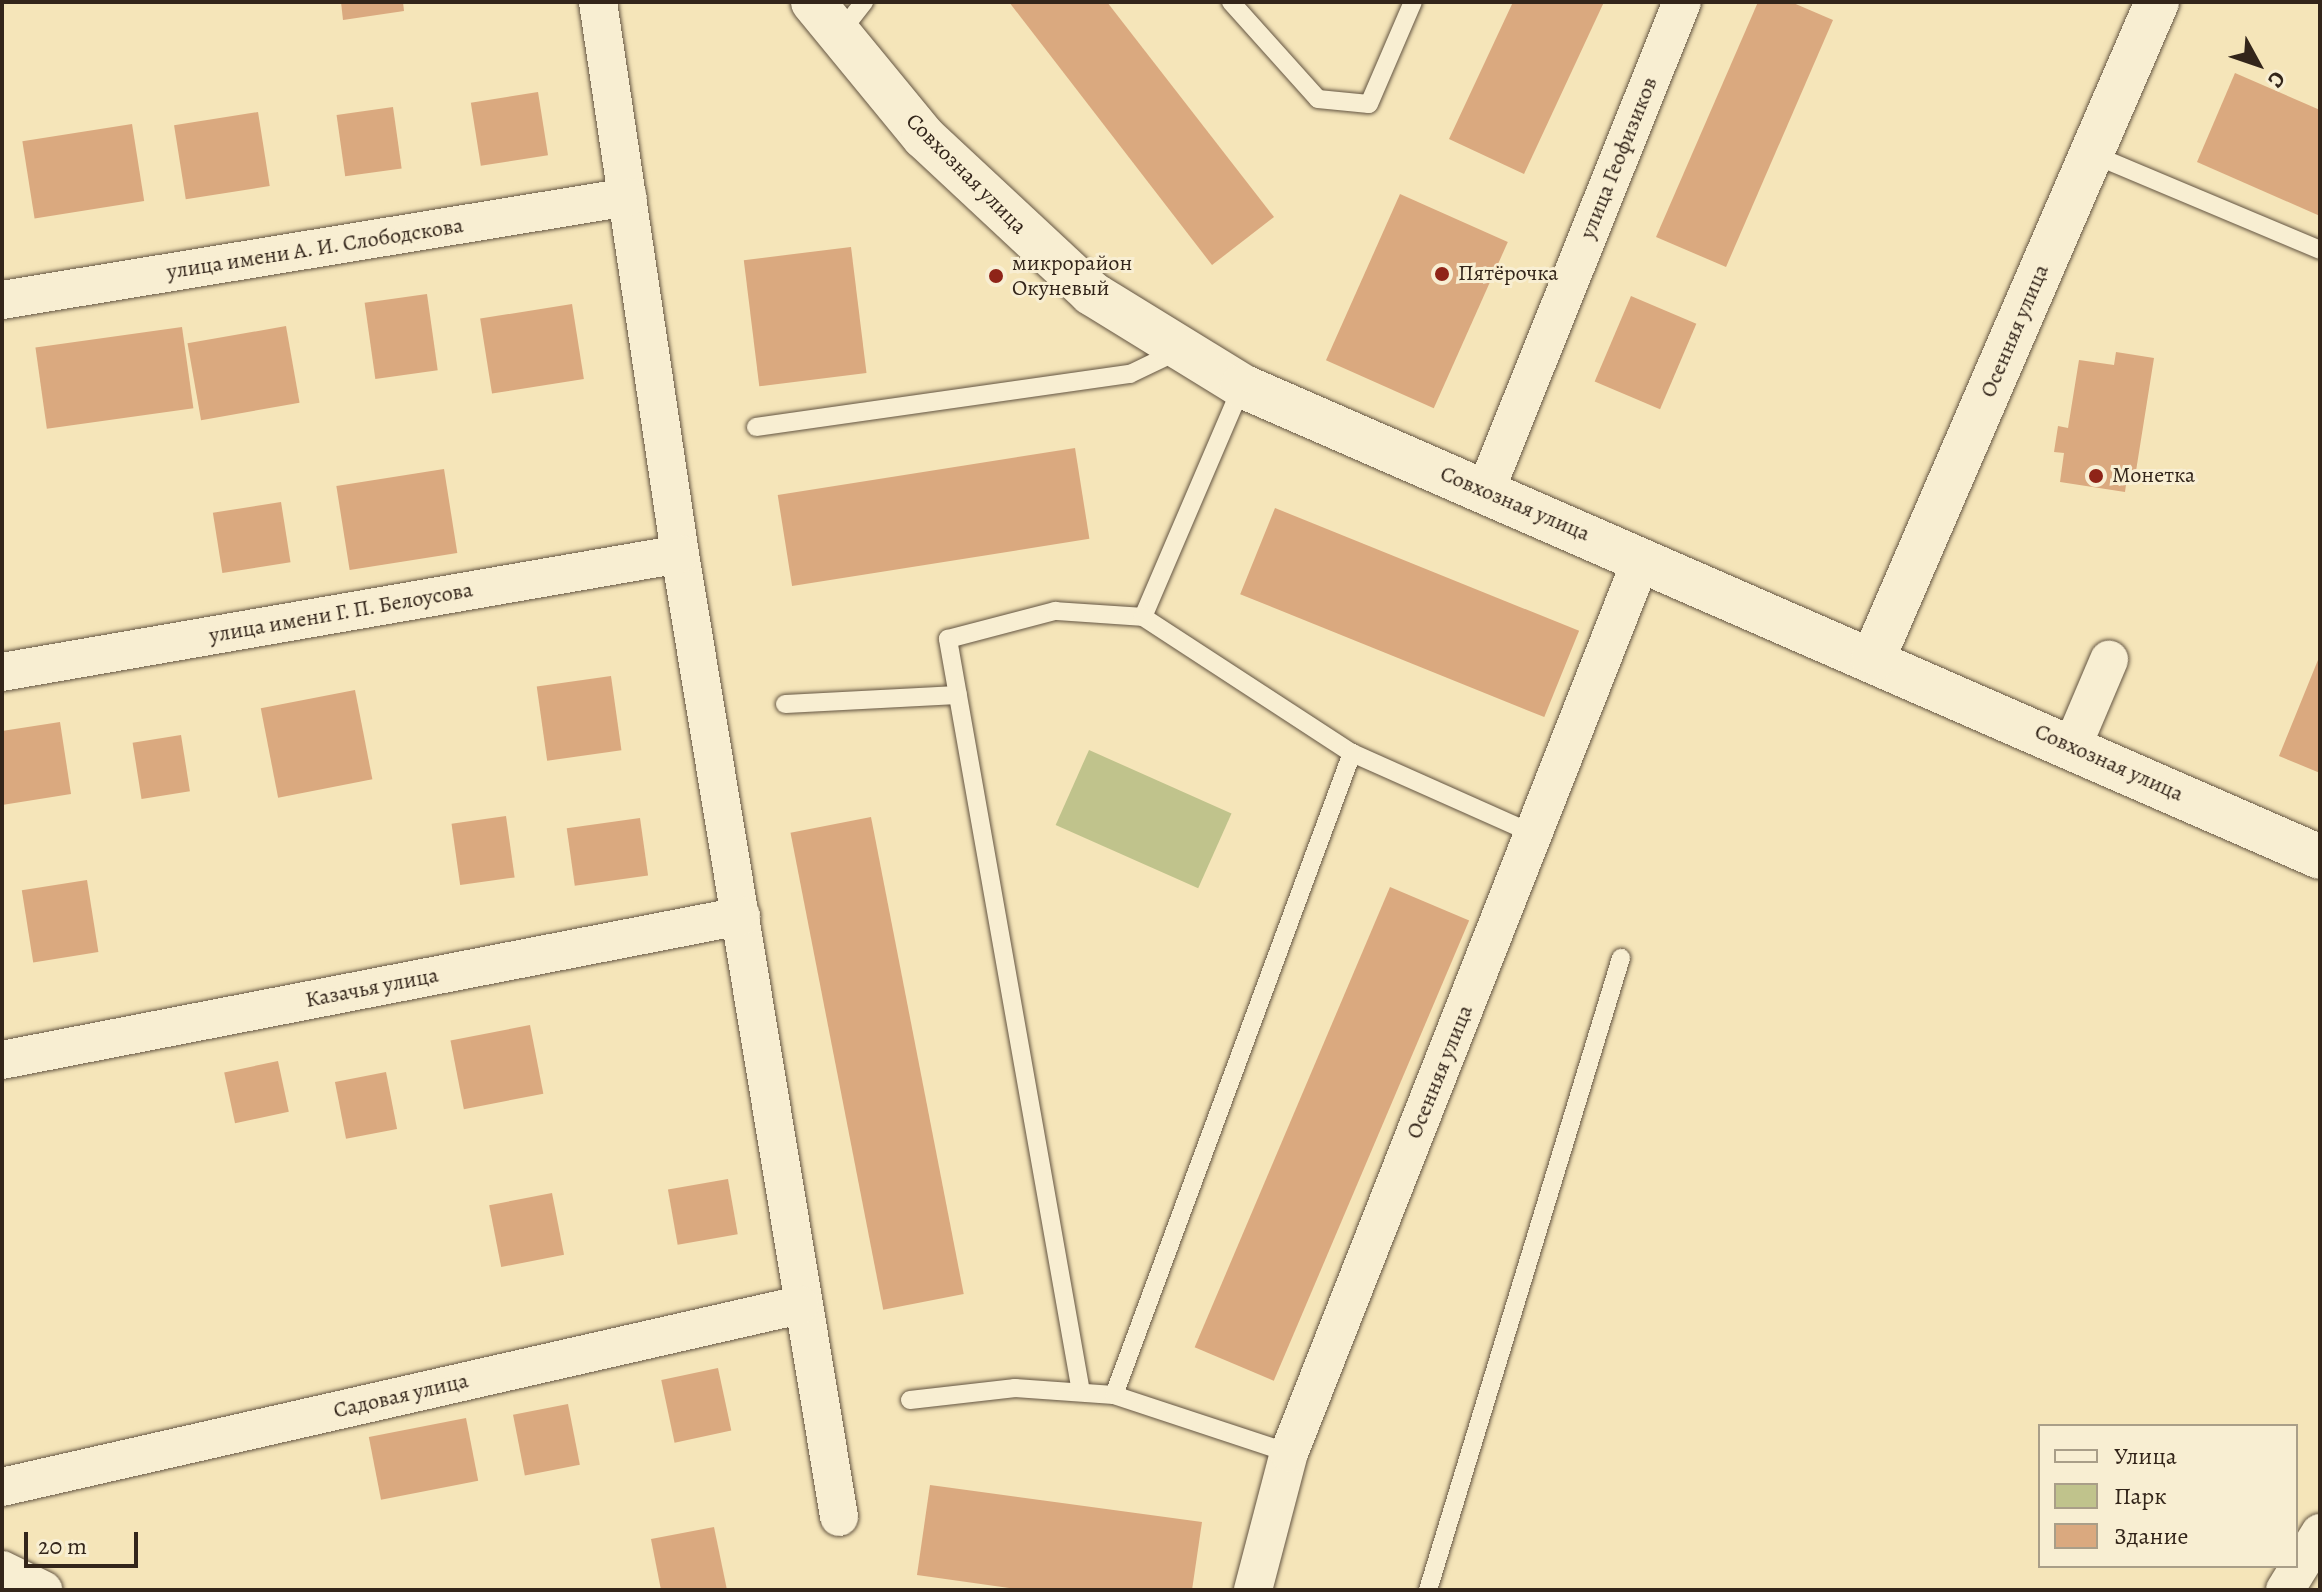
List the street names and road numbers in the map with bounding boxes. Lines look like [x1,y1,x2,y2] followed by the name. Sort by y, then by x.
[1575,73,1663,243] street label: улица Геофизиков
[900,108,1032,240] street label: Совхозная улица
[164,212,466,286] street label: улица имени А. И. Слободскова
[1975,261,2055,401] street label: Осенняя улица
[1436,461,1594,547] street label: Совхозная улица
[207,577,475,649] street label: улица имени Г. П. Белоусова
[2031,718,2187,808] street label: Совхозная улица
[303,962,441,1014] street label: Казачья улица
[1401,1001,1479,1143] street label: Осенняя улица
[331,1368,471,1424] street label: Садовая улица

